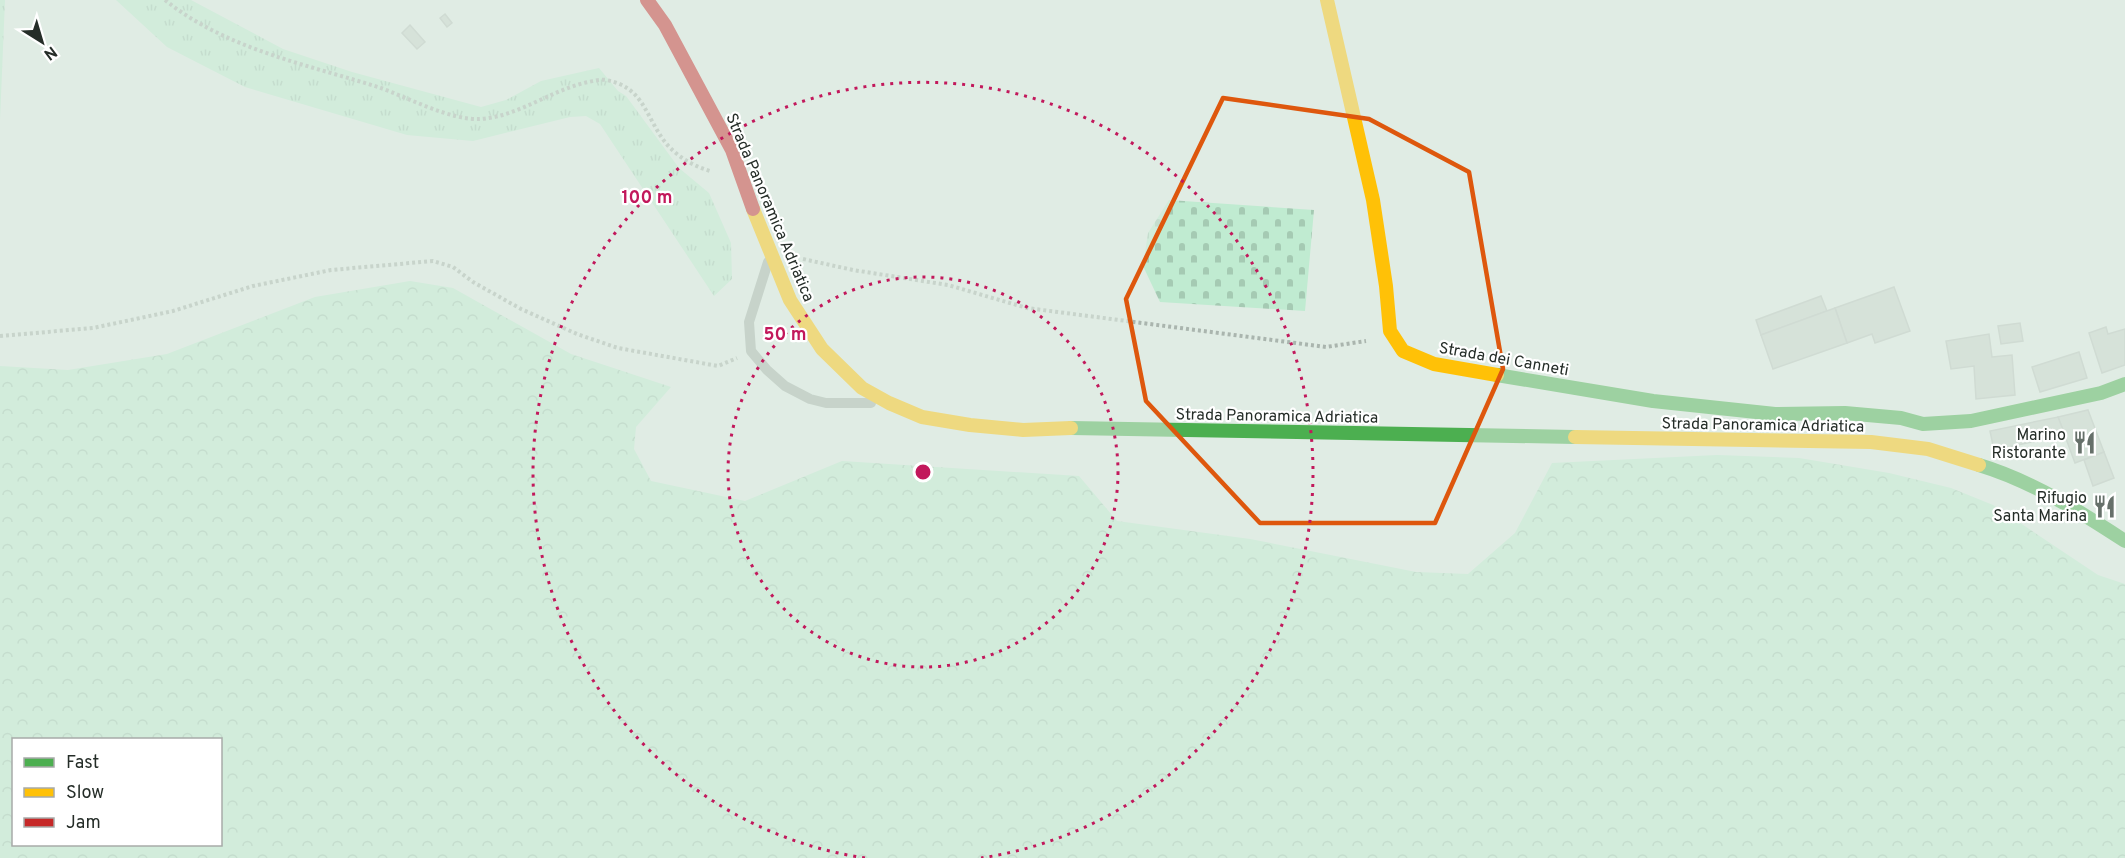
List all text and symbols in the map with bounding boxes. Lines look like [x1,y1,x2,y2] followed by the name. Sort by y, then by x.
[12,12,72,72] north arrow
[39,41,60,64] text: N
[720,111,818,305] street label: Strada Panoramica Adriatica
[621,187,673,210] text: 100 m
[763,324,807,347] text: 50 m
[1437,339,1570,381] street label: Strada dei Canneti
[1175,405,1378,429] street label: Strada Panoramica Adriatica
[1661,414,1864,438] street label: Strada Panoramica Adriatica
[1991,426,2066,464] place label: Marino Ristorante
[2071,430,2097,456] restaurant icon: Marino Ristorante
[913,462,933,482] centre of rings
[1993,489,2087,527] place label: Rifugio Santa Marina
[2092,493,2118,519] restaurant icon: Rifugio Santa Marina
[12,738,222,846] legend
[66,752,99,775] text: Fast
[66,782,104,805] text: Slow
[66,812,101,835] text: Jam

